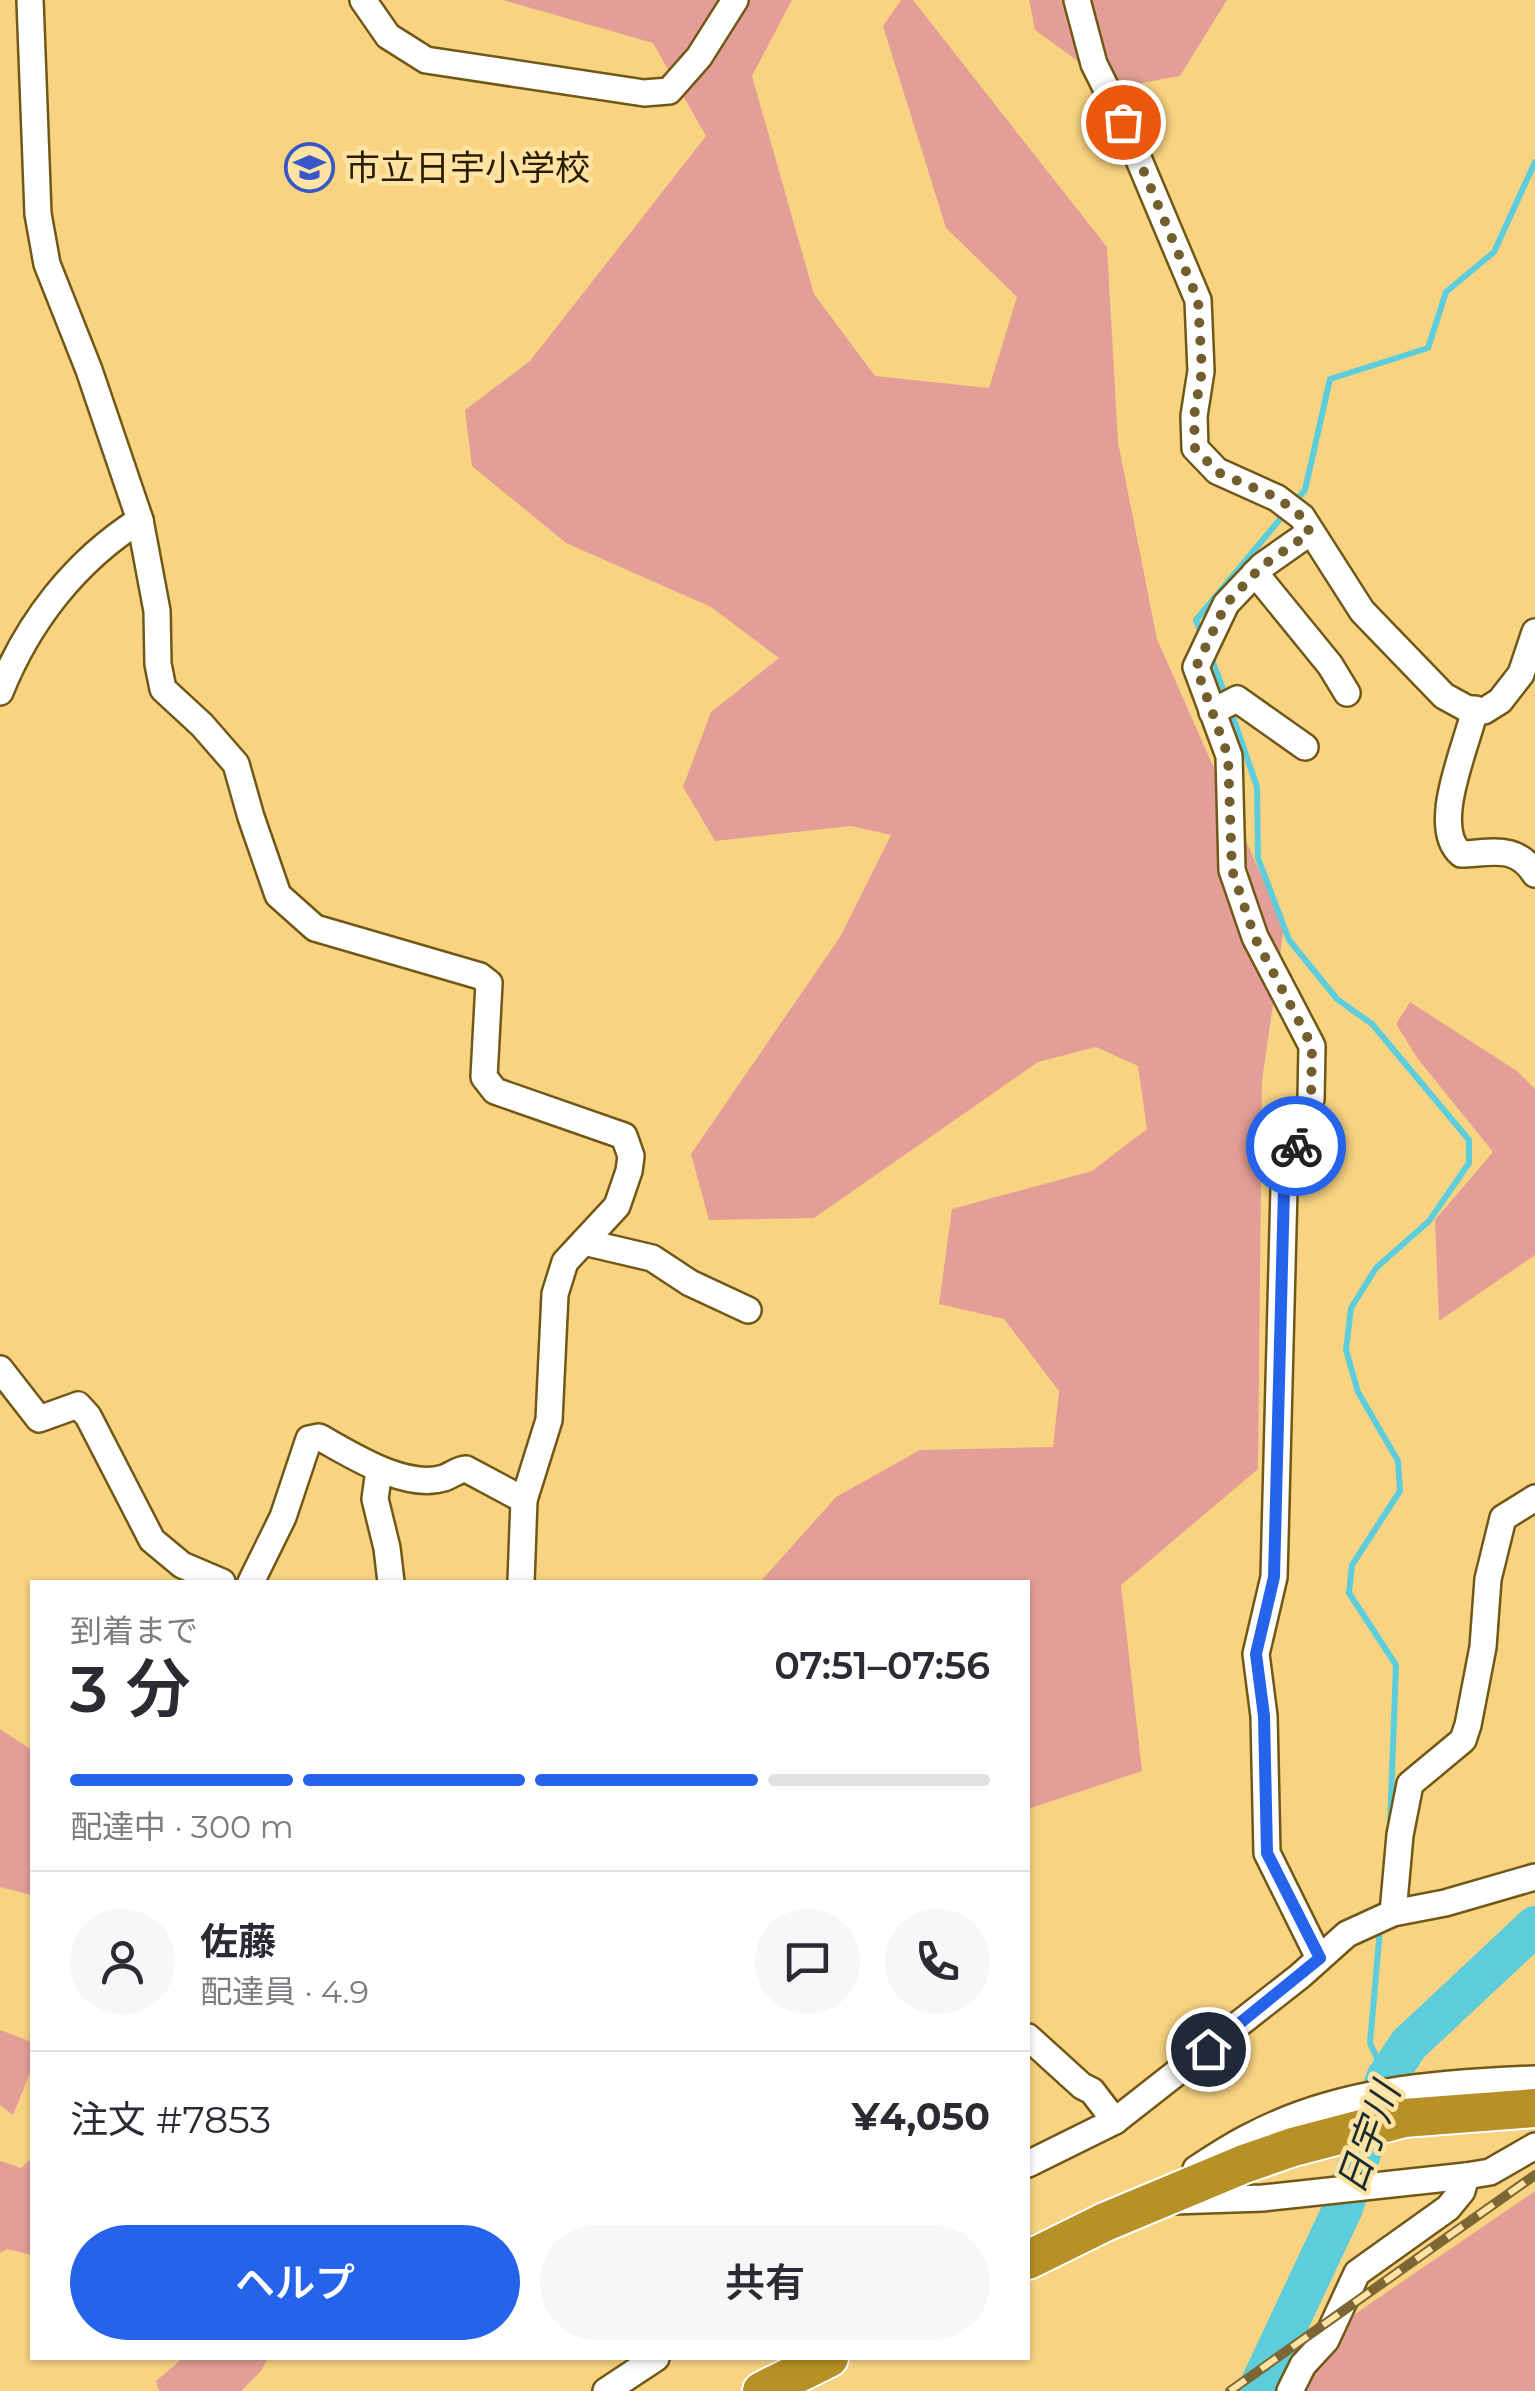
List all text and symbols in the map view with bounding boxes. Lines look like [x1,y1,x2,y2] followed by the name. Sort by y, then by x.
[1081,80,1166,165] pin
[1096,95,1151,150] icon: bag
[284,141,336,193] school or university icon: 市立日宇小学校
[345,146,590,189] place label: 市立日宇小学校
[1246,1096,1346,1196] courier
[1269,1119,1324,1174] icon: bike
[70,1611,198,1650] text: 到着まで
[774,1642,990,1689] text: 07:51–07:56
[70,1649,191,1728] text: 3 分
[70,1807,294,1846] text: 配達中 · 300 m
[70,1909,175,2014] button: person
[755,1909,860,2014] button: chat
[885,1909,990,2014] button: phone
[200,1918,276,1965] text: 佐藤
[200,1972,369,2011] text: 配達員 · 4.9
[1166,2007,1251,2092] pin
[1181,2022,1236,2077] icon: home
[1326,2073,1411,2200] water label: 日宇川
[852,2093,990,2140] text: ¥4,050
[70,2096,271,2143] text: 注文 #7853
[70,2225,520,2340] button: ヘルプ
[540,2225,990,2340] button: 共有

